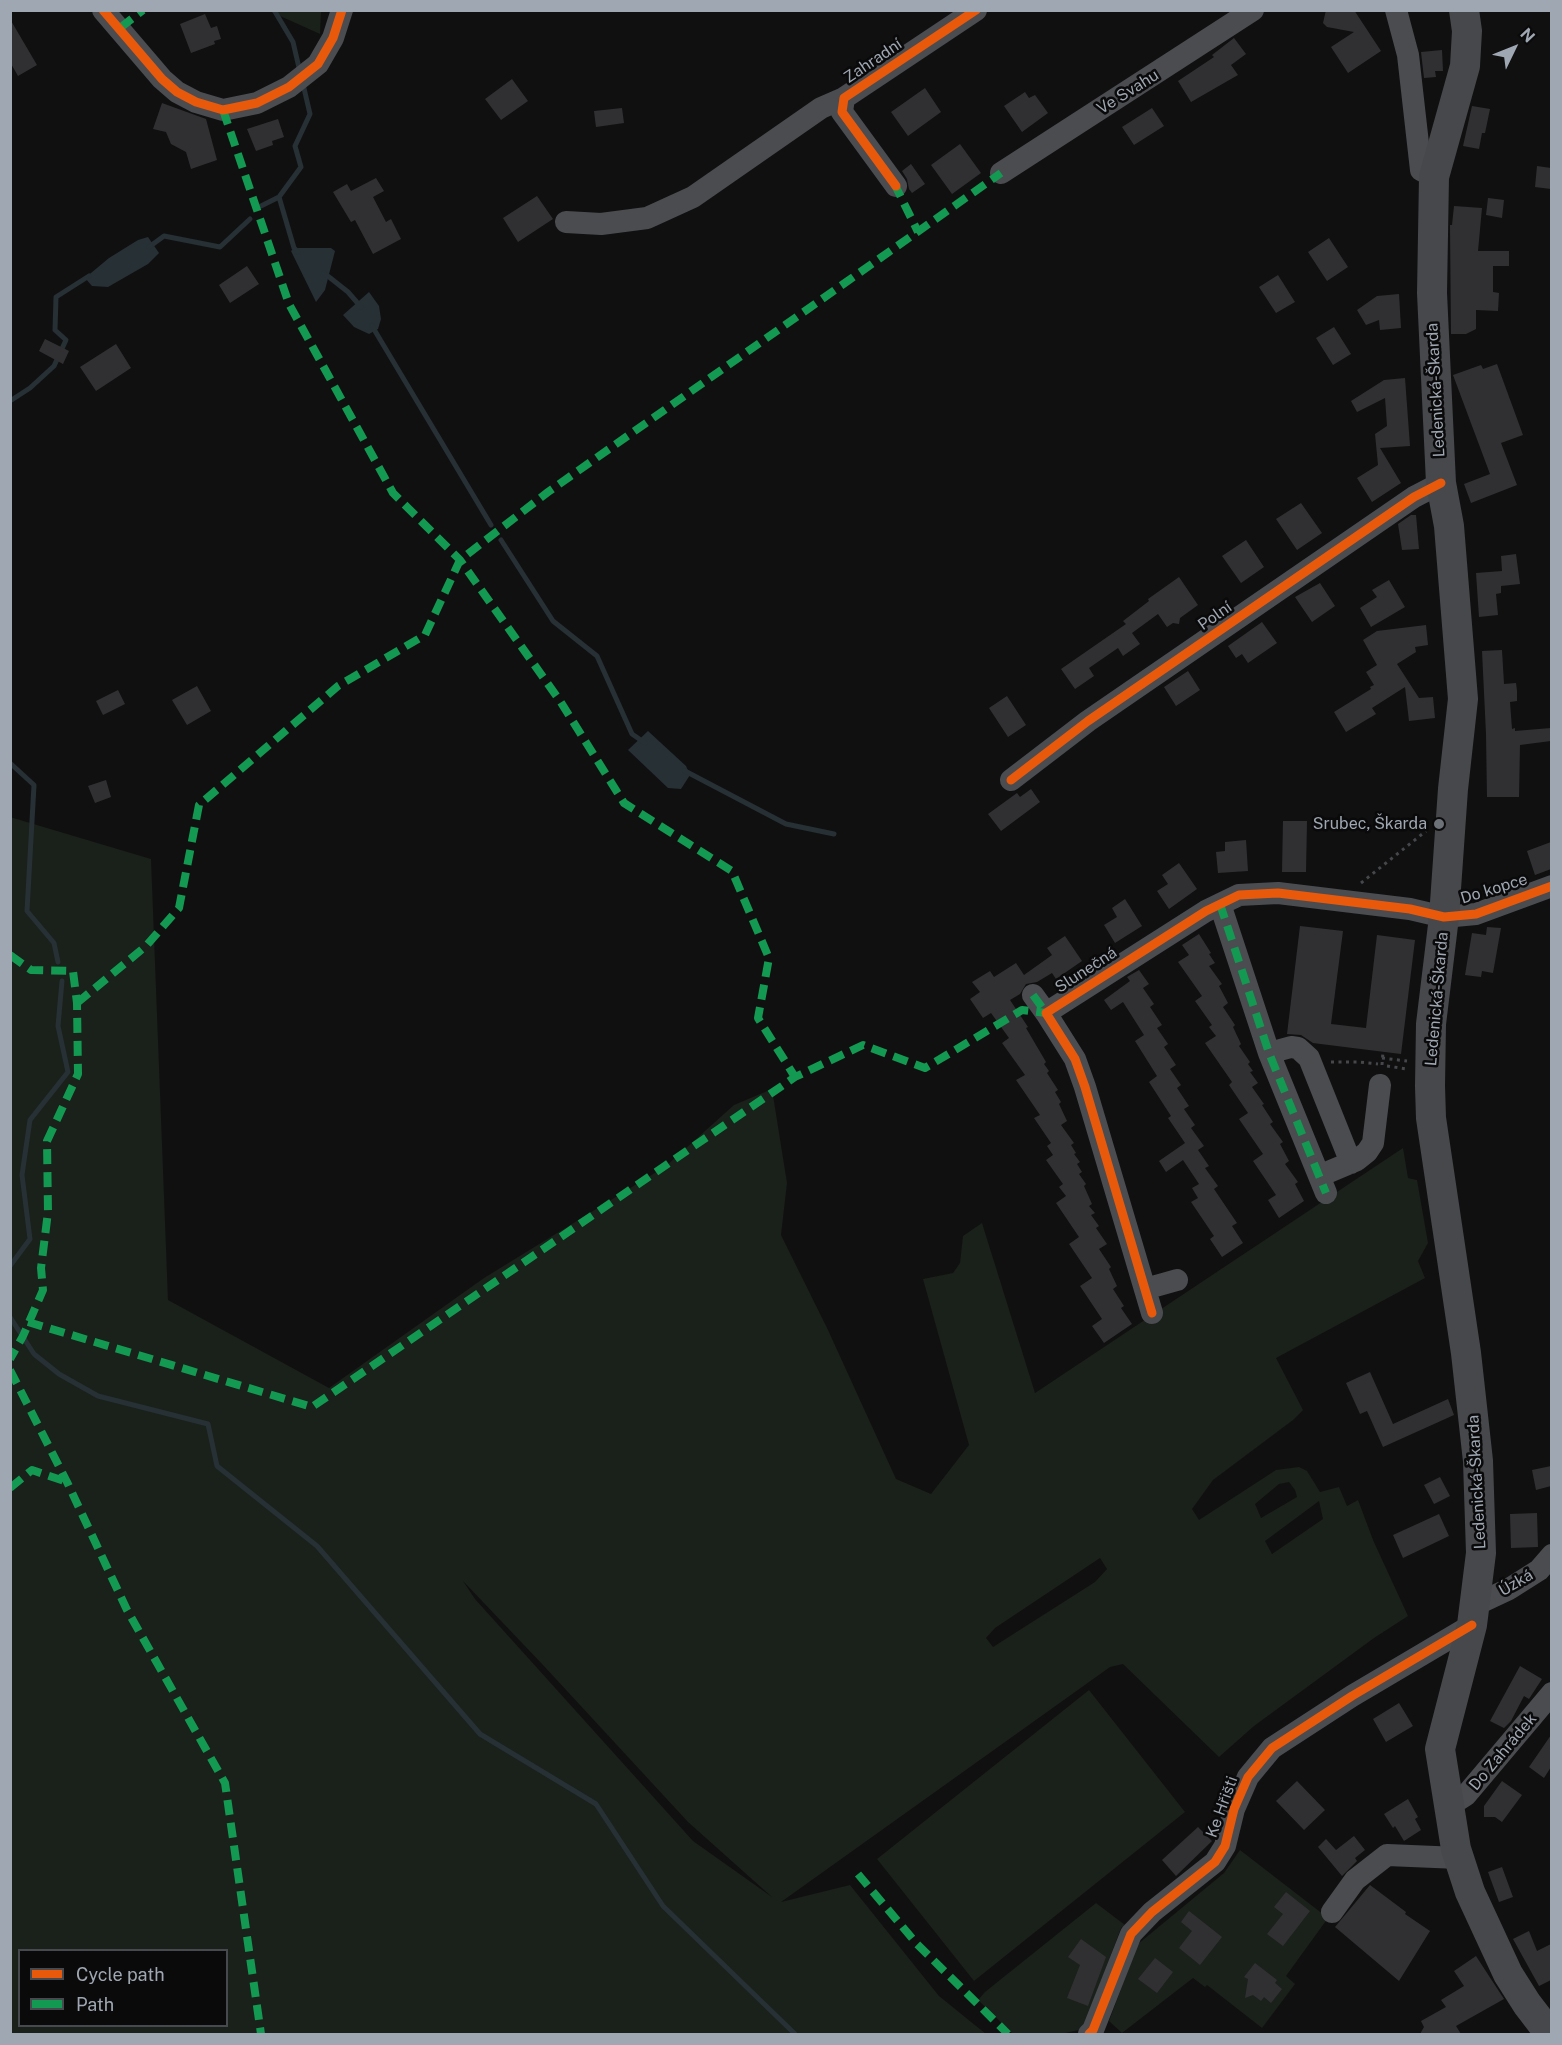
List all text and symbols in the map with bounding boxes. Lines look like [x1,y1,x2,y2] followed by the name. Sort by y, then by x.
[1484,18,1544,78] north arrow
[1516,24,1539,46] text: N
[840,35,906,87] street label: Zahradní
[1094,66,1162,118] street label: Ve Svahu
[1423,322,1449,458] street label: Ledenická-Škarda
[1194,598,1236,634] street label: Polní
[1313,814,1427,834] place label: Srubec, Škarda
[1432,817,1446,831] marker: Srubec, Škarda
[1458,870,1530,908] street label: Do kopce
[1422,931,1452,1067] street label: Ledenická-Škarda
[1052,943,1120,997] street label: Slunečná
[1464,1414,1490,1550] street label: Ledenická-Škarda
[1495,1566,1537,1600] street label: Úzká
[1465,1710,1541,1794] street label: Do Zahrádek
[1202,1774,1242,1840] street label: Ke Hřišti
[18,1949,228,2027] legend
[76,1964,165,1985] text: Cycle path
[76,1994,114,2015] text: Path

